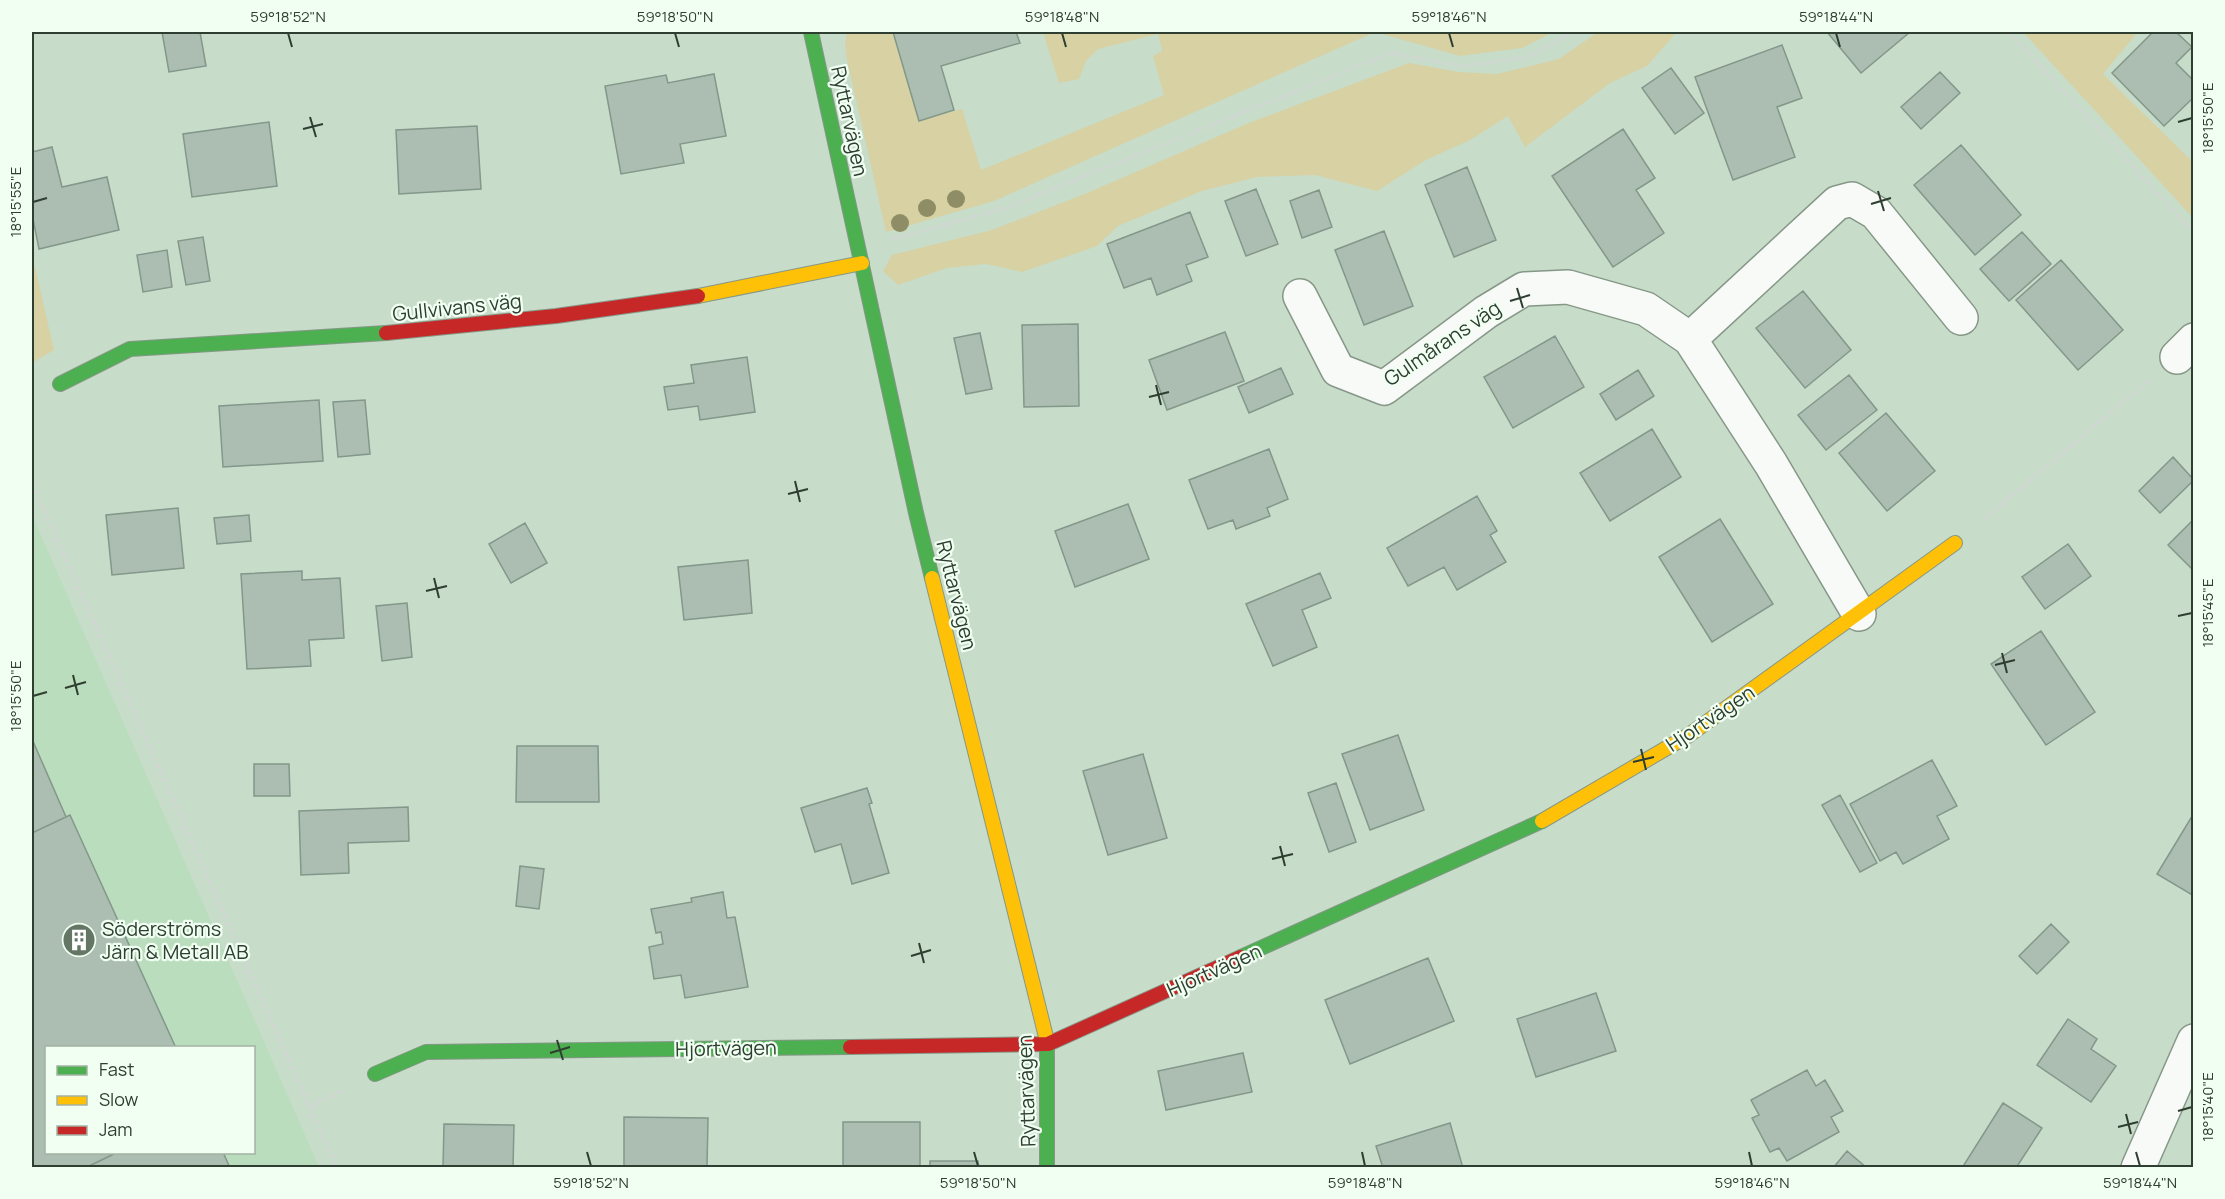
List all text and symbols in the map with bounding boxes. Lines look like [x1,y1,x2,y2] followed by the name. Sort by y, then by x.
[250,6,326,27] text: 59°18'52"N
[637,6,713,27] text: 59°18'50"N
[1025,6,1099,27] text: 59°18'48"N
[1412,6,1486,27] text: 59°18'46"N
[1799,6,1873,27] text: 59°18'44"N
[825,63,875,179] street label: Ryttarvägen
[2197,82,2218,154] text: 18°15'50"E
[5,167,26,237] text: 18°15'55"E
[391,287,523,327] street label: Gullvivans väg
[1378,294,1506,392] street label: Gulmårans väg
[930,537,984,653] street label: Ryttarvägen
[2197,578,2218,648] text: 18°15'45"E
[5,660,26,732] text: 18°15'50"E
[1660,678,1760,758] street label: Hjortvägen
[102,915,248,965] place label: Söderströms Järn & Metall AB
[61,922,97,958] building icon: Söderströms Järn & Metall AB
[1162,937,1266,1003] street label: Hjortvägen
[675,1034,777,1062] street label: Hjortvägen
[1011,1035,1041,1147] street label: Ryttarvägen
[45,1046,255,1154] legend
[99,1057,134,1081] text: Fast
[2197,1072,2218,1142] text: 18°15'40"E
[99,1087,139,1111] text: Slow
[99,1117,133,1141] text: Jam
[553,1172,629,1193] text: 59°18'52"N
[940,1172,1016,1193] text: 59°18'50"N
[1328,1172,1402,1193] text: 59°18'48"N
[1715,1172,1789,1193] text: 59°18'46"N
[2103,1172,2177,1193] text: 59°18'44"N

